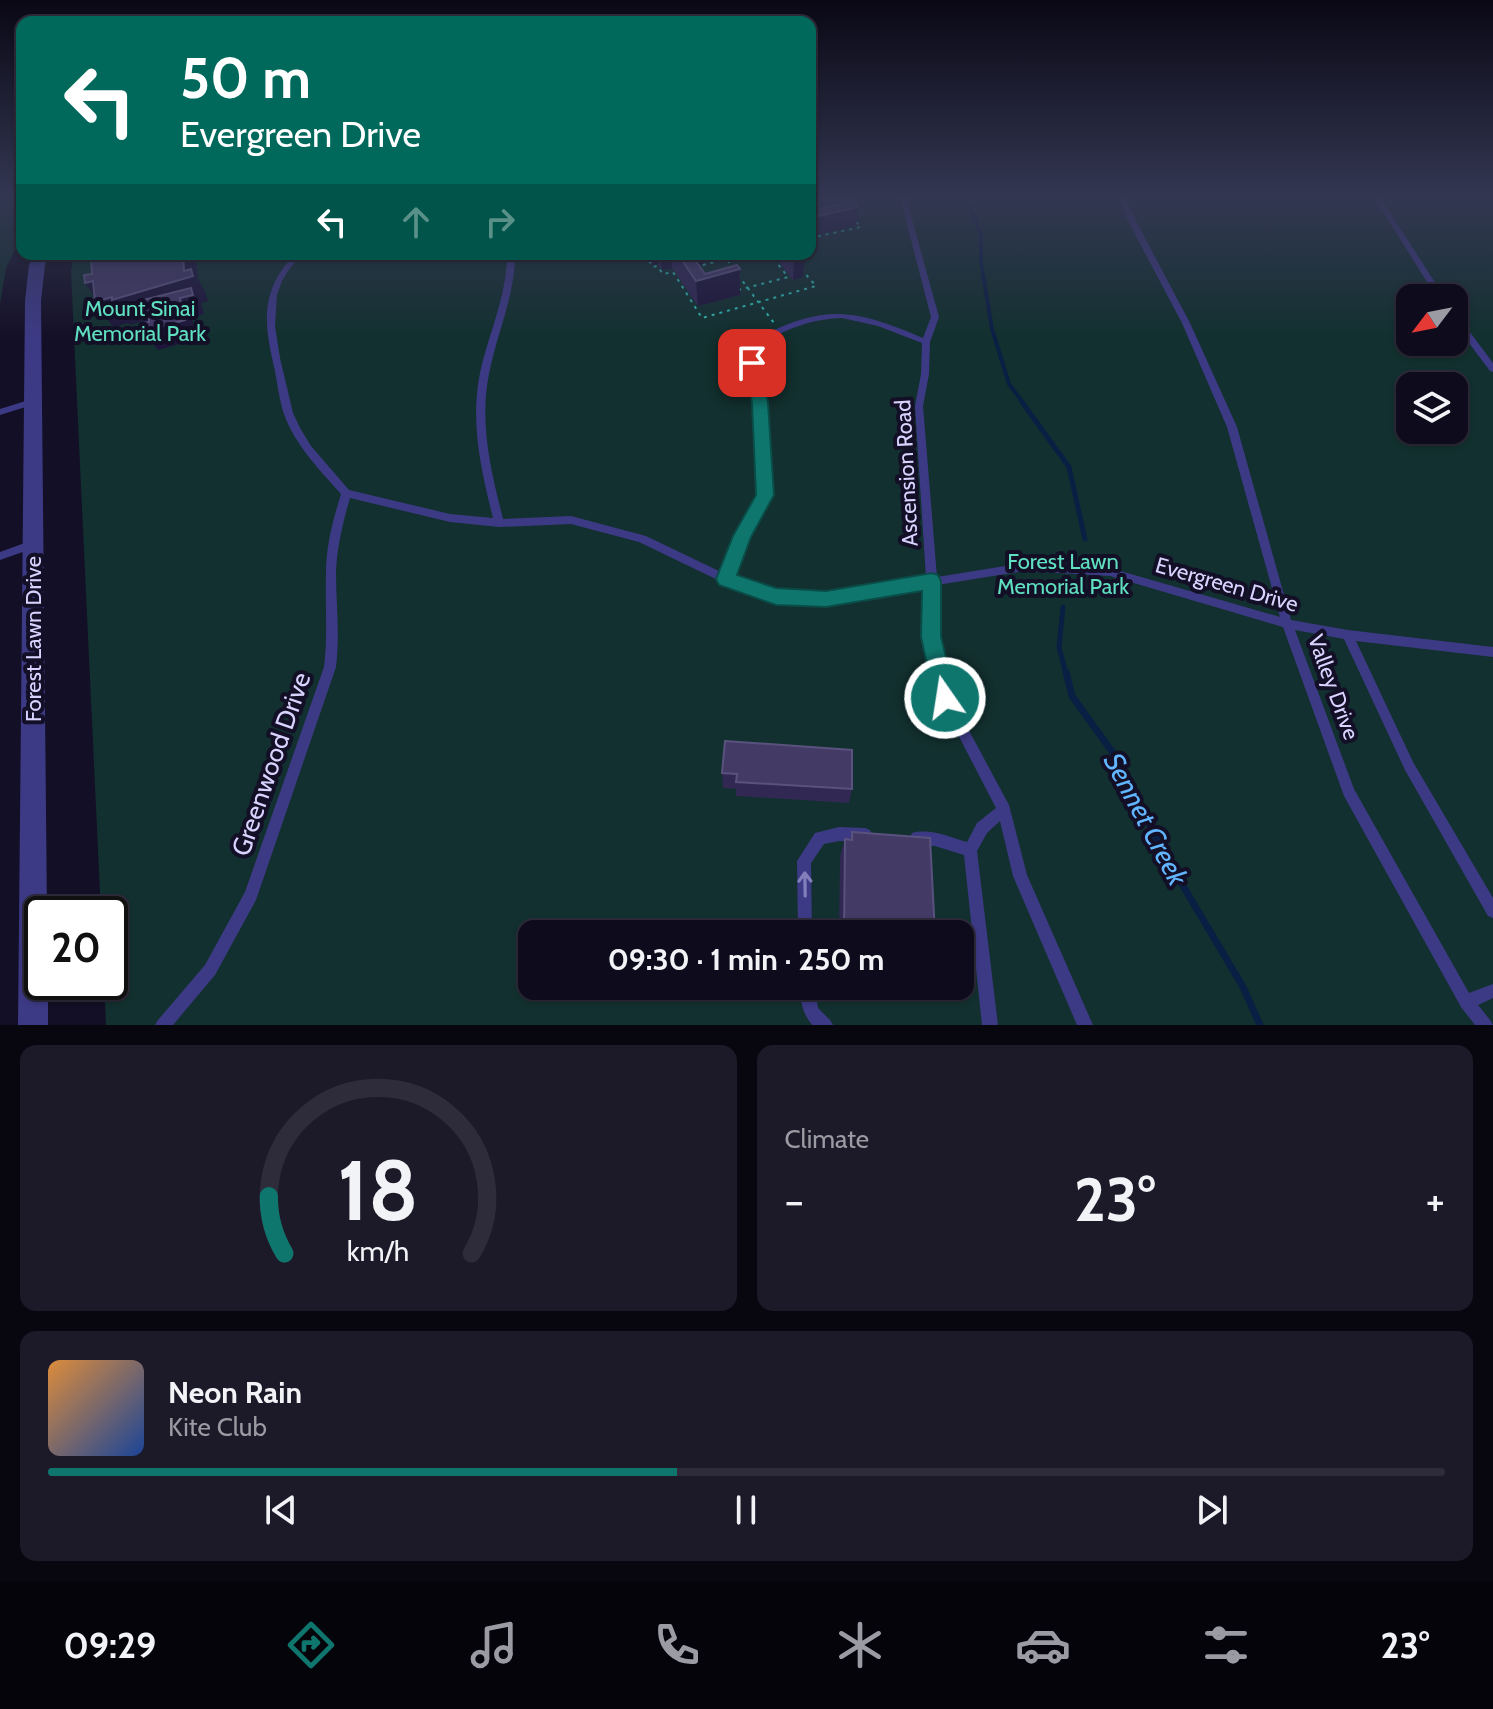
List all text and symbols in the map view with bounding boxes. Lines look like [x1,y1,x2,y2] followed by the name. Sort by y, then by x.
[180,44,311,112] text: 50 m
[48,48,152,152] icon: left
[180,112,421,156] text: Evergreen Drive
[310,200,354,244] icon: left
[394,200,438,244] icon: ahead
[478,200,522,244] icon: right
[1396,284,1468,356] north arrow
[1396,284,1468,444] map controls
[74,295,206,347] park label: Mount Sinai Memorial Park
[718,329,786,397] pin
[730,341,774,385] icon: arrive
[1396,372,1468,444] button: layers
[889,399,924,547] street label: Ascension Road
[997,548,1129,600] park label: Forest Lawn Memorial Park
[1152,551,1301,618] street label: Evergreen Drive
[20,556,47,722] street label: Forest Lawn Drive
[1302,631,1365,743] street label: Valley Drive
[903,656,987,740] position arrow
[225,668,317,860] street label: Greenwood Drive
[1097,747,1196,892] water label: Sennet Creek
[797,871,812,898] one-way arrow
[24,896,128,1000] speed limit sign: 20
[608,941,884,978] text: 09:30 · 1 min · 250 m
[785,1123,869,1155] text: Climate
[338,1140,419,1241] text: 18
[1074,1163,1155,1236] text: 23°
[785,1174,804,1227] text: −
[1426,1174,1445,1227] text: +
[347,1233,410,1268] text: km/h
[168,1374,302,1411] text: Neon Rain
[168,1411,267,1443] text: Kite Club
[259,1488,303,1532] icon: previous
[724,1488,768,1532] icon: pause
[1190,1488,1234,1532] icon: next
[283,1617,339,1673] icon: directions
[466,1617,522,1673] icon: music
[649,1617,705,1673] icon: phone
[832,1617,888,1673] icon: climate
[1015,1617,1071,1673] icon: car
[1198,1617,1254,1673] icon: filters
[63,1623,156,1667] text: 09:29
[1381,1623,1429,1667] text: 23°

